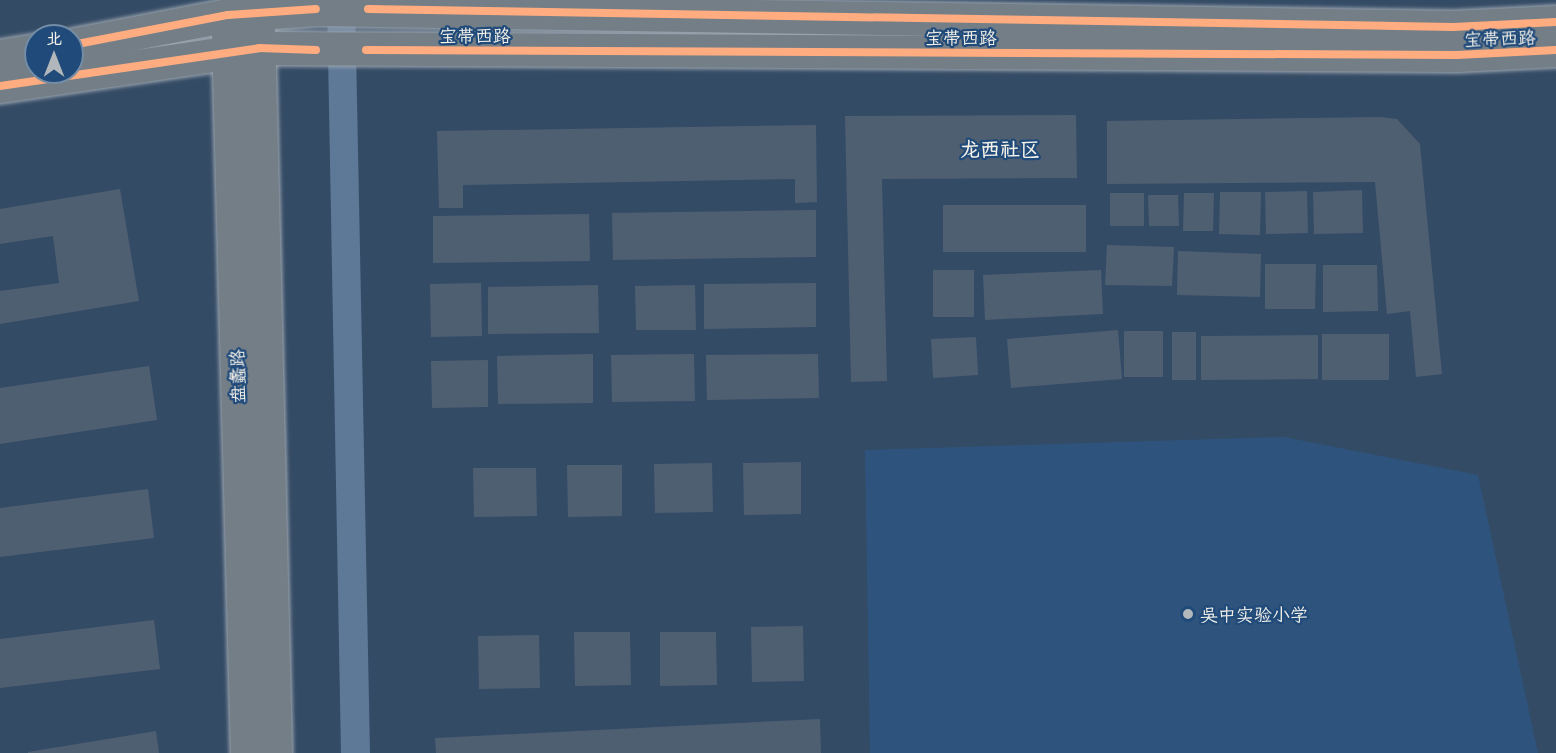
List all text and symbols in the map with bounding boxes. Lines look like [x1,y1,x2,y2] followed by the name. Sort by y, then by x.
[24,24,84,84] north arrow
[439,24,511,46] street label: 宝带西路
[925,26,997,48] street label: 宝带西路
[1464,26,1536,50] street label: 宝带西路
[46,27,62,48] text: 北
[960,136,1040,160] district label: 龙西社区
[226,349,248,403] street label: 盘蠡路
[1200,603,1308,625] place label: 吴中实验小学
[1181,607,1195,621] marker: 吴中实验小学

